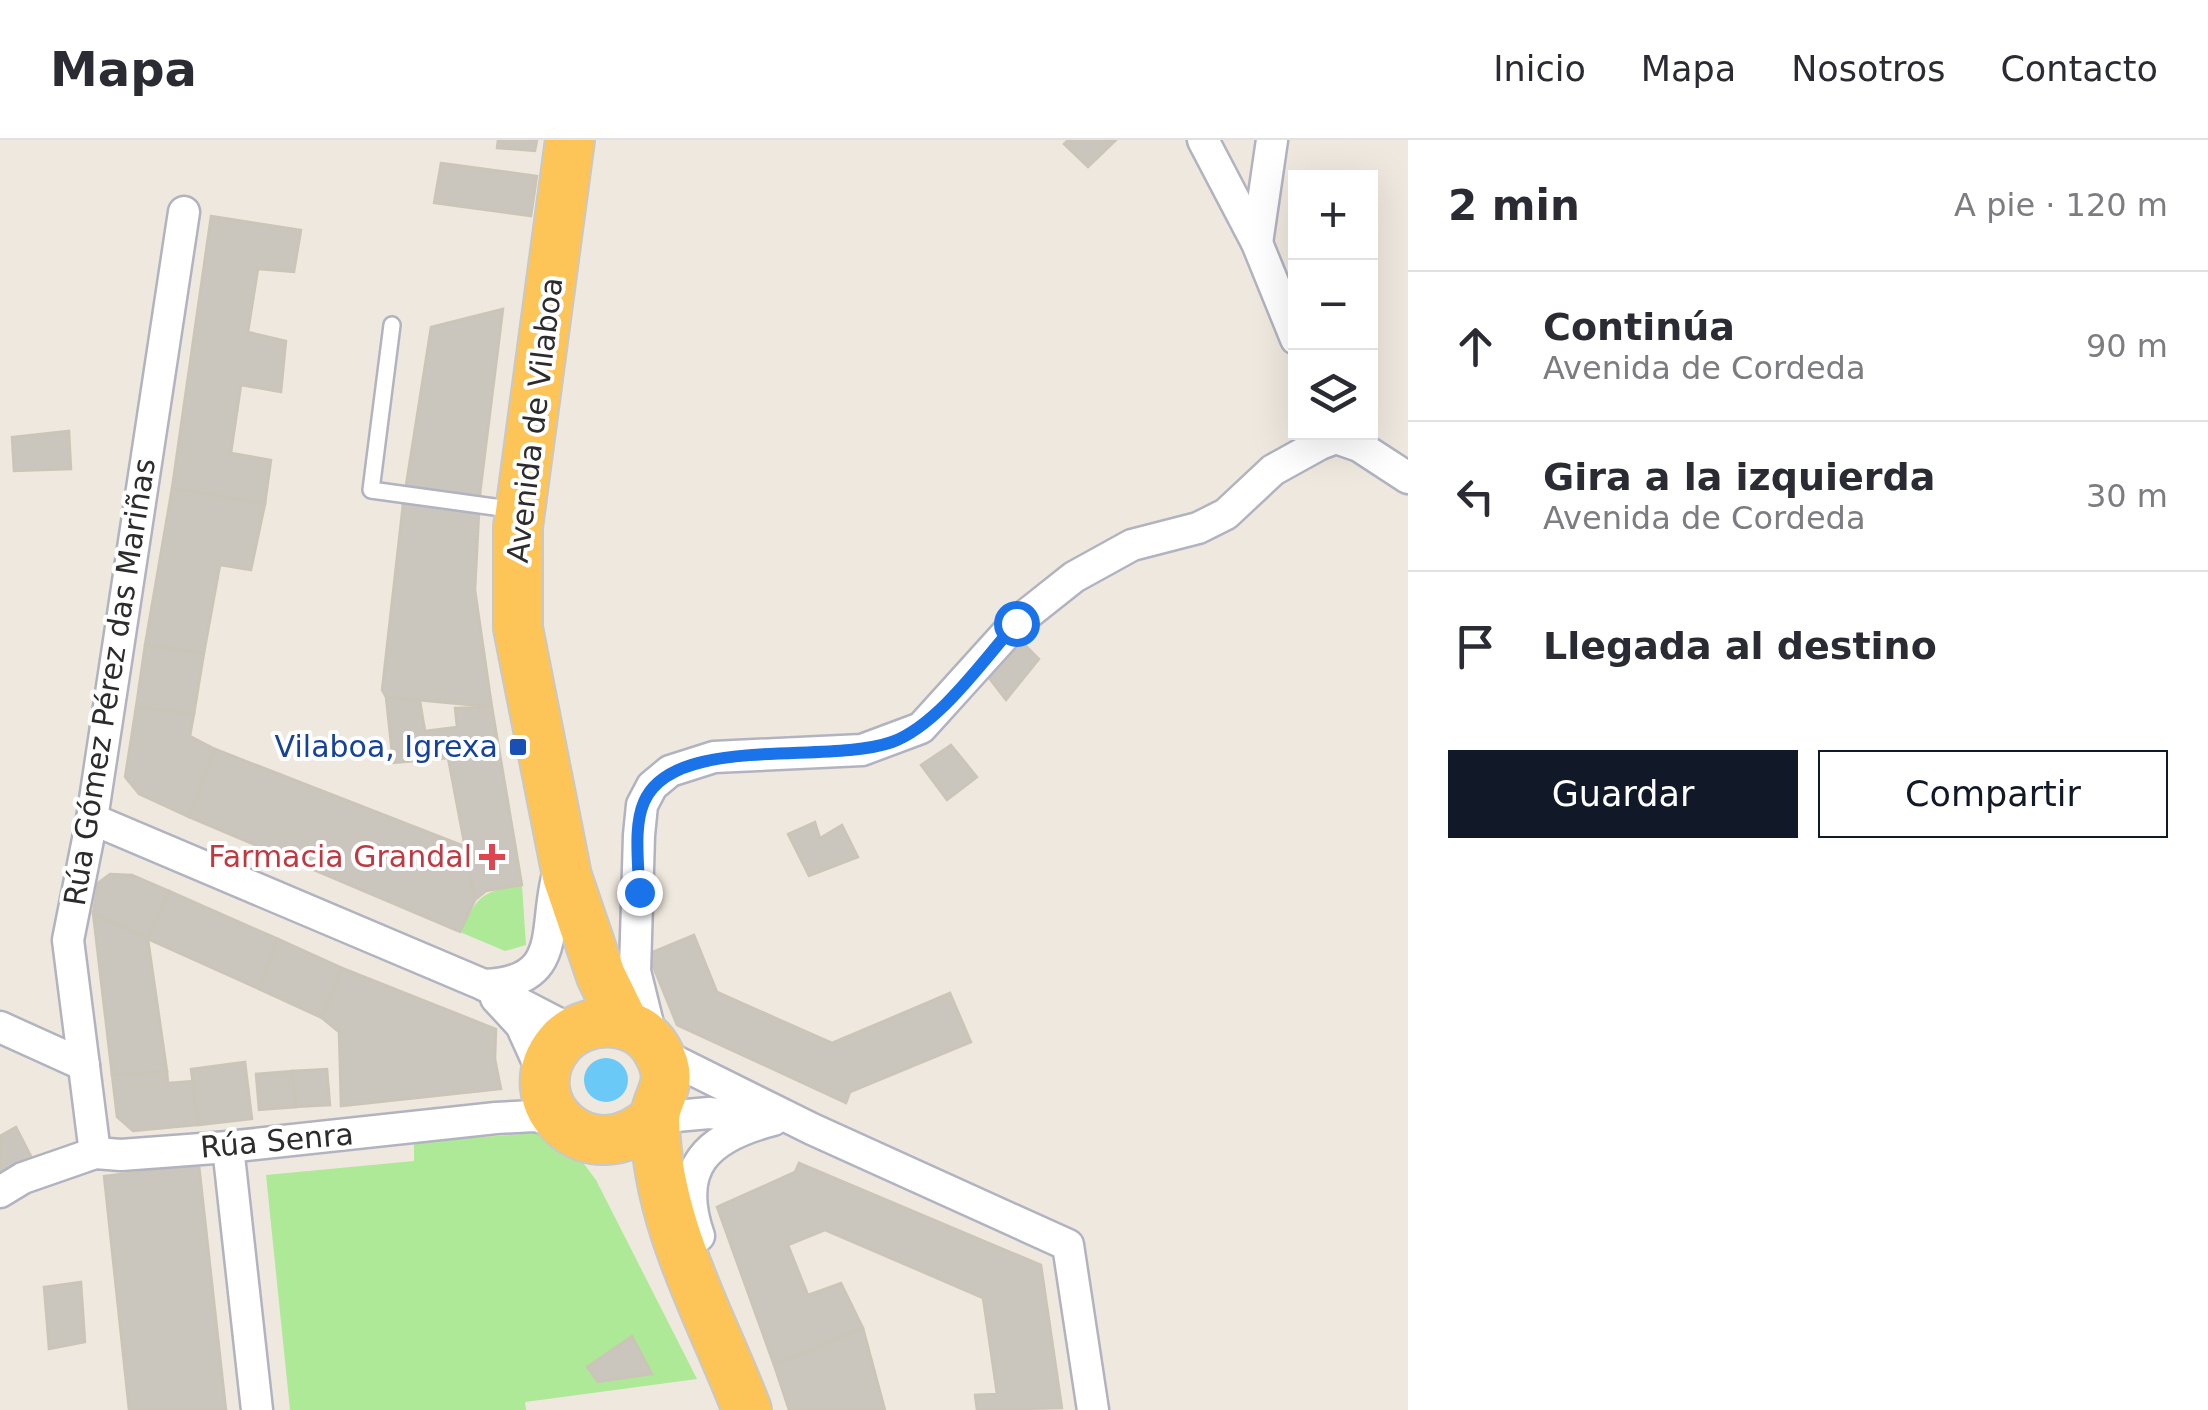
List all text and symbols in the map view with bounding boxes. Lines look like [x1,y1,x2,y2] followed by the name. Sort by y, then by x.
[50,41,197,97] text: Mapa
[1493,49,1586,89] text: Inicio
[1641,49,1736,89] text: Mapa
[1791,49,1945,89] text: Nosotros
[2000,49,2158,89] text: Contacto
[1288,170,1378,440] map controls
[1288,170,1378,260] button: +
[1448,181,1580,230] text: 2 min
[1954,186,2168,224] text: A pie · 120 m
[1288,260,1378,350] button: −
[500,275,569,565] street label: Avenida de Vilaboa
[1543,305,1735,349] text: Continúa
[1448,319,1503,374] icon: ahead
[2086,327,2168,365] text: 90 m
[1543,349,1866,387] text: Avenida de Cordeda
[1288,350,1378,440] button: layers
[1543,455,1935,499] text: Gira a la izquierda
[57,456,162,908] street label: Rúa Gómez Pérez das Mariñas
[1448,469,1503,524] icon: left
[2086,477,2168,515] text: 30 m
[1543,499,1866,537] text: Avenida de Cordeda
[994,601,1040,647] route start
[1448,619,1503,674] icon: arrive
[1543,624,1937,668] text: Llegada al destino
[275,729,498,764] place label: Vilaboa, Igrexa
[507,736,529,758] marker: Vilaboa, Igrexa
[1448,750,1798,838] button: Guardar
[1818,750,2168,838] button: Compartir
[208,839,472,874] place label: Farmacia Grandal
[481,846,503,868] marker: Farmacia Grandal
[617,870,663,916] route end
[199,1116,355,1165] street label: Rúa Senra

